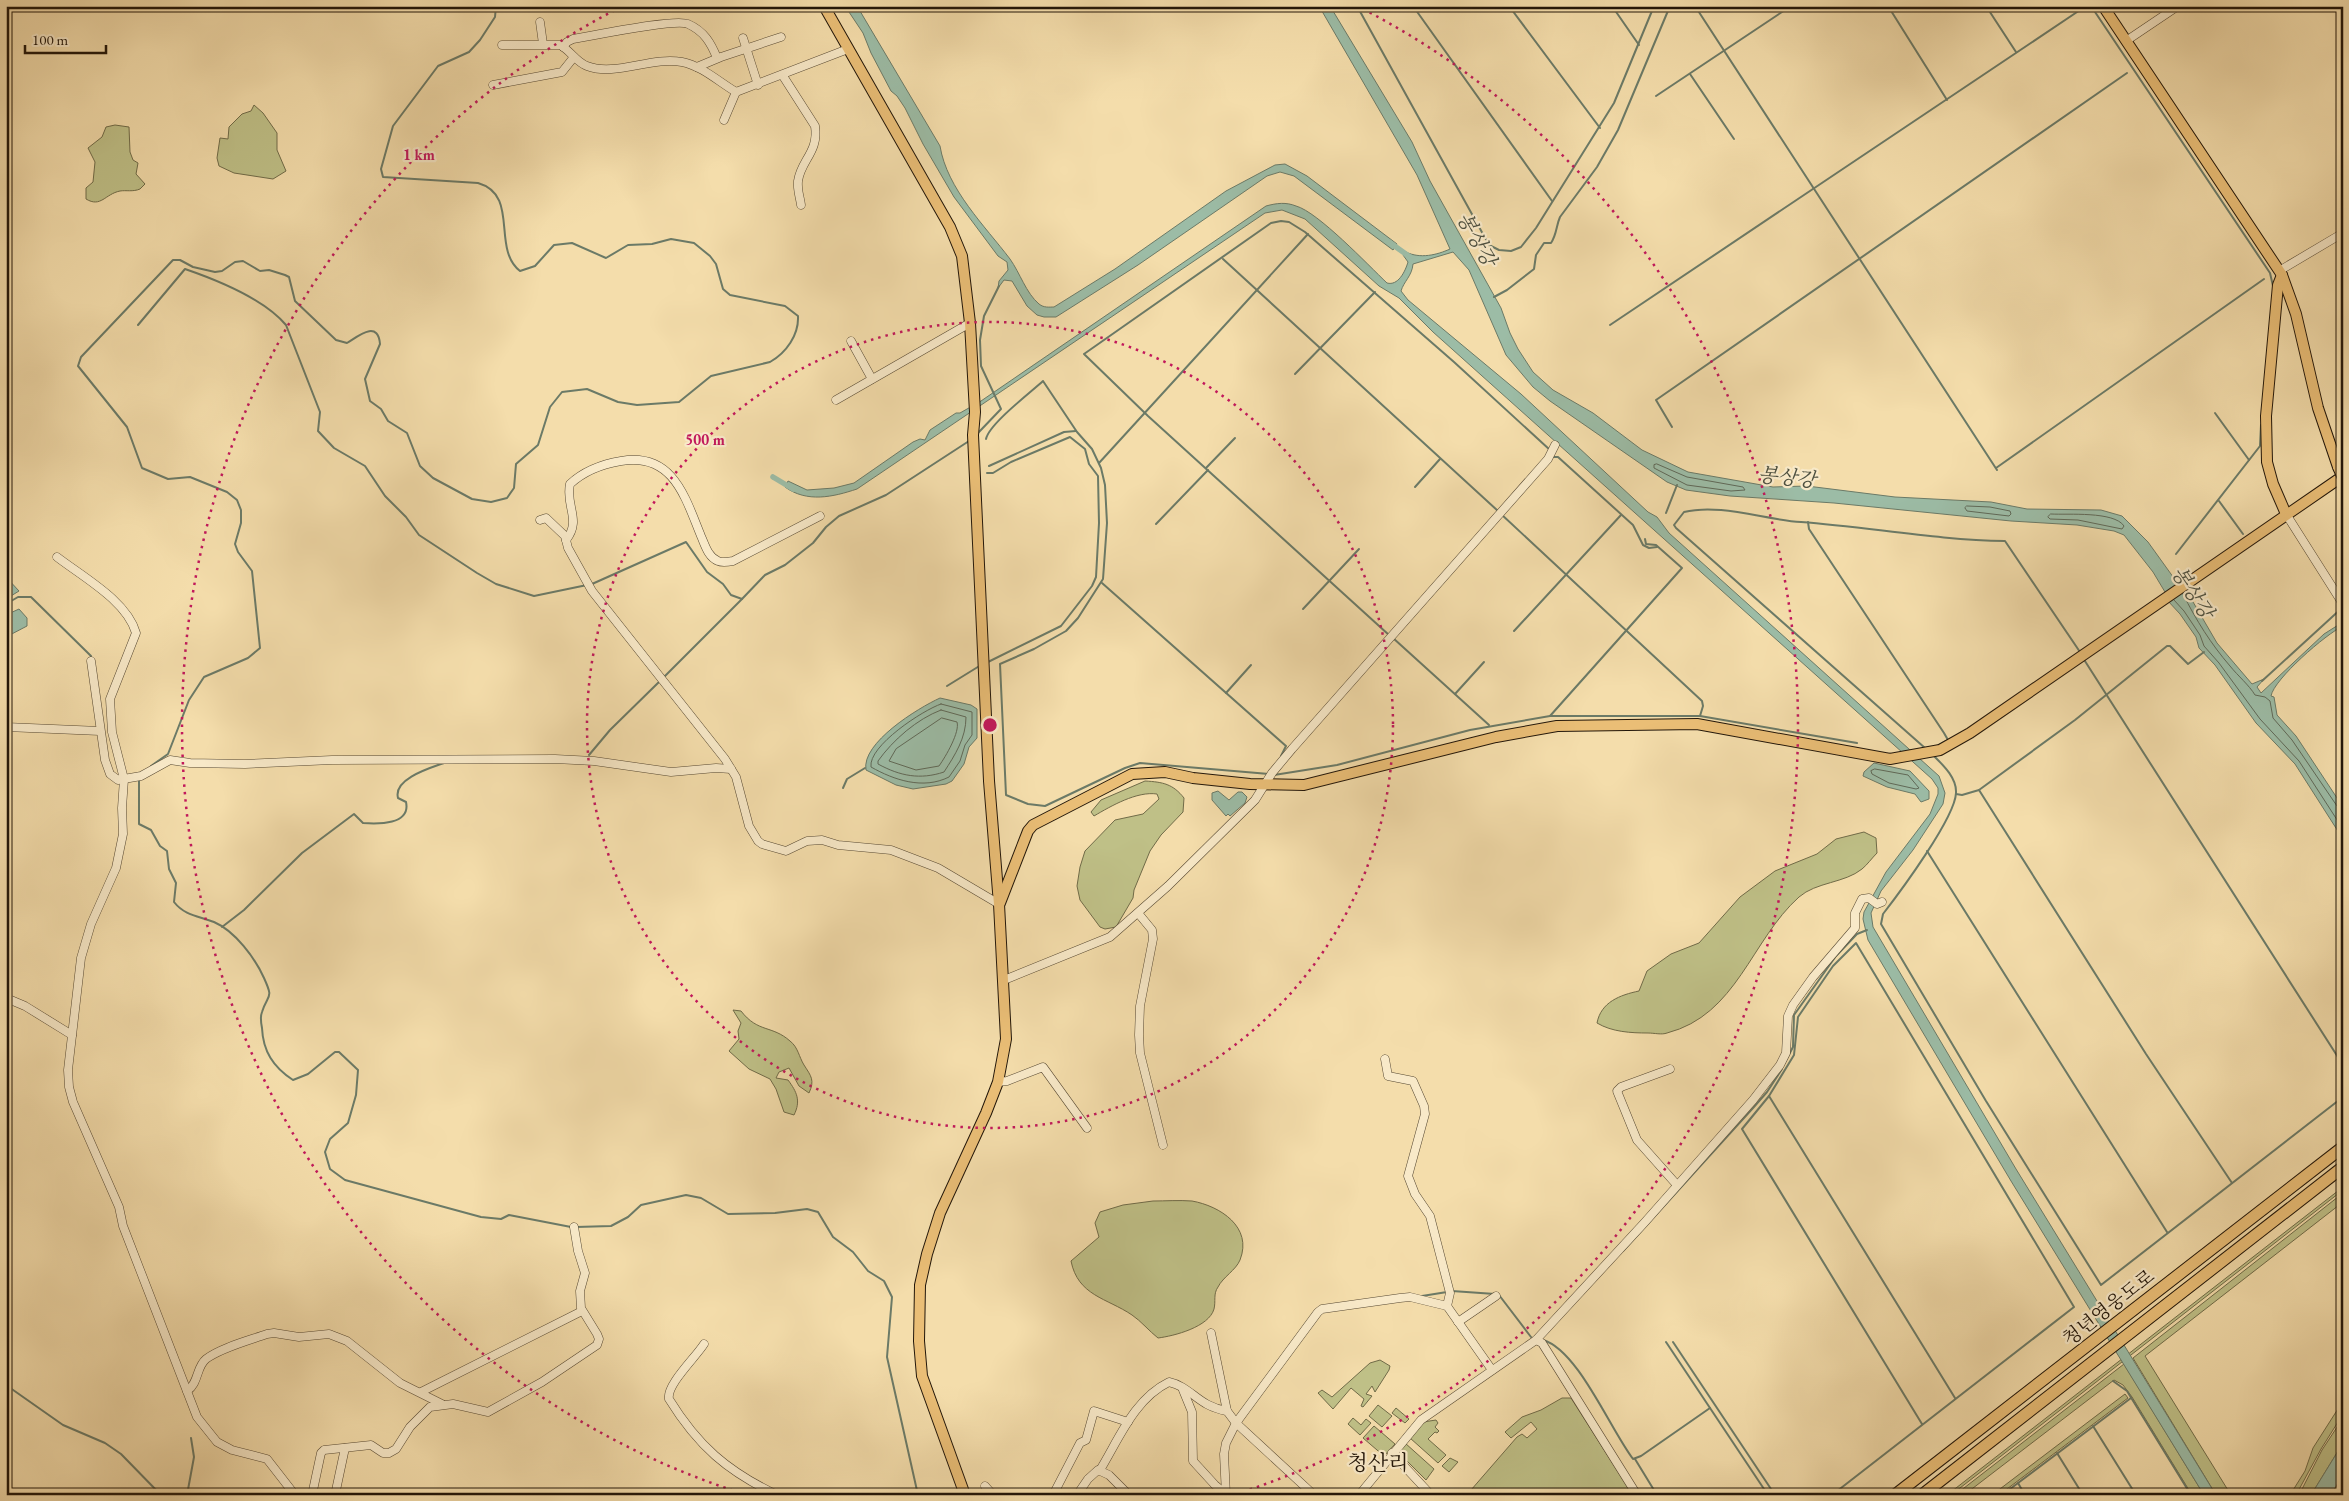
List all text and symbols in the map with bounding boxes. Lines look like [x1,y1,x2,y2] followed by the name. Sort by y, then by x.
[25,22,106,54] scale bar
[32,30,69,49] text: 100 m
[403,145,435,164] text: 1 km
[1452,207,1504,273] water label: 봉상강
[685,430,725,449] text: 500 m
[1757,461,1820,493] water label: 봉상강
[2166,561,2221,626] water label: 봉상강
[981,716,999,734] centre of rings
[2057,1264,2159,1351] street label: 청년영웅도로
[1348,1449,1408,1476] district label: 청산리

